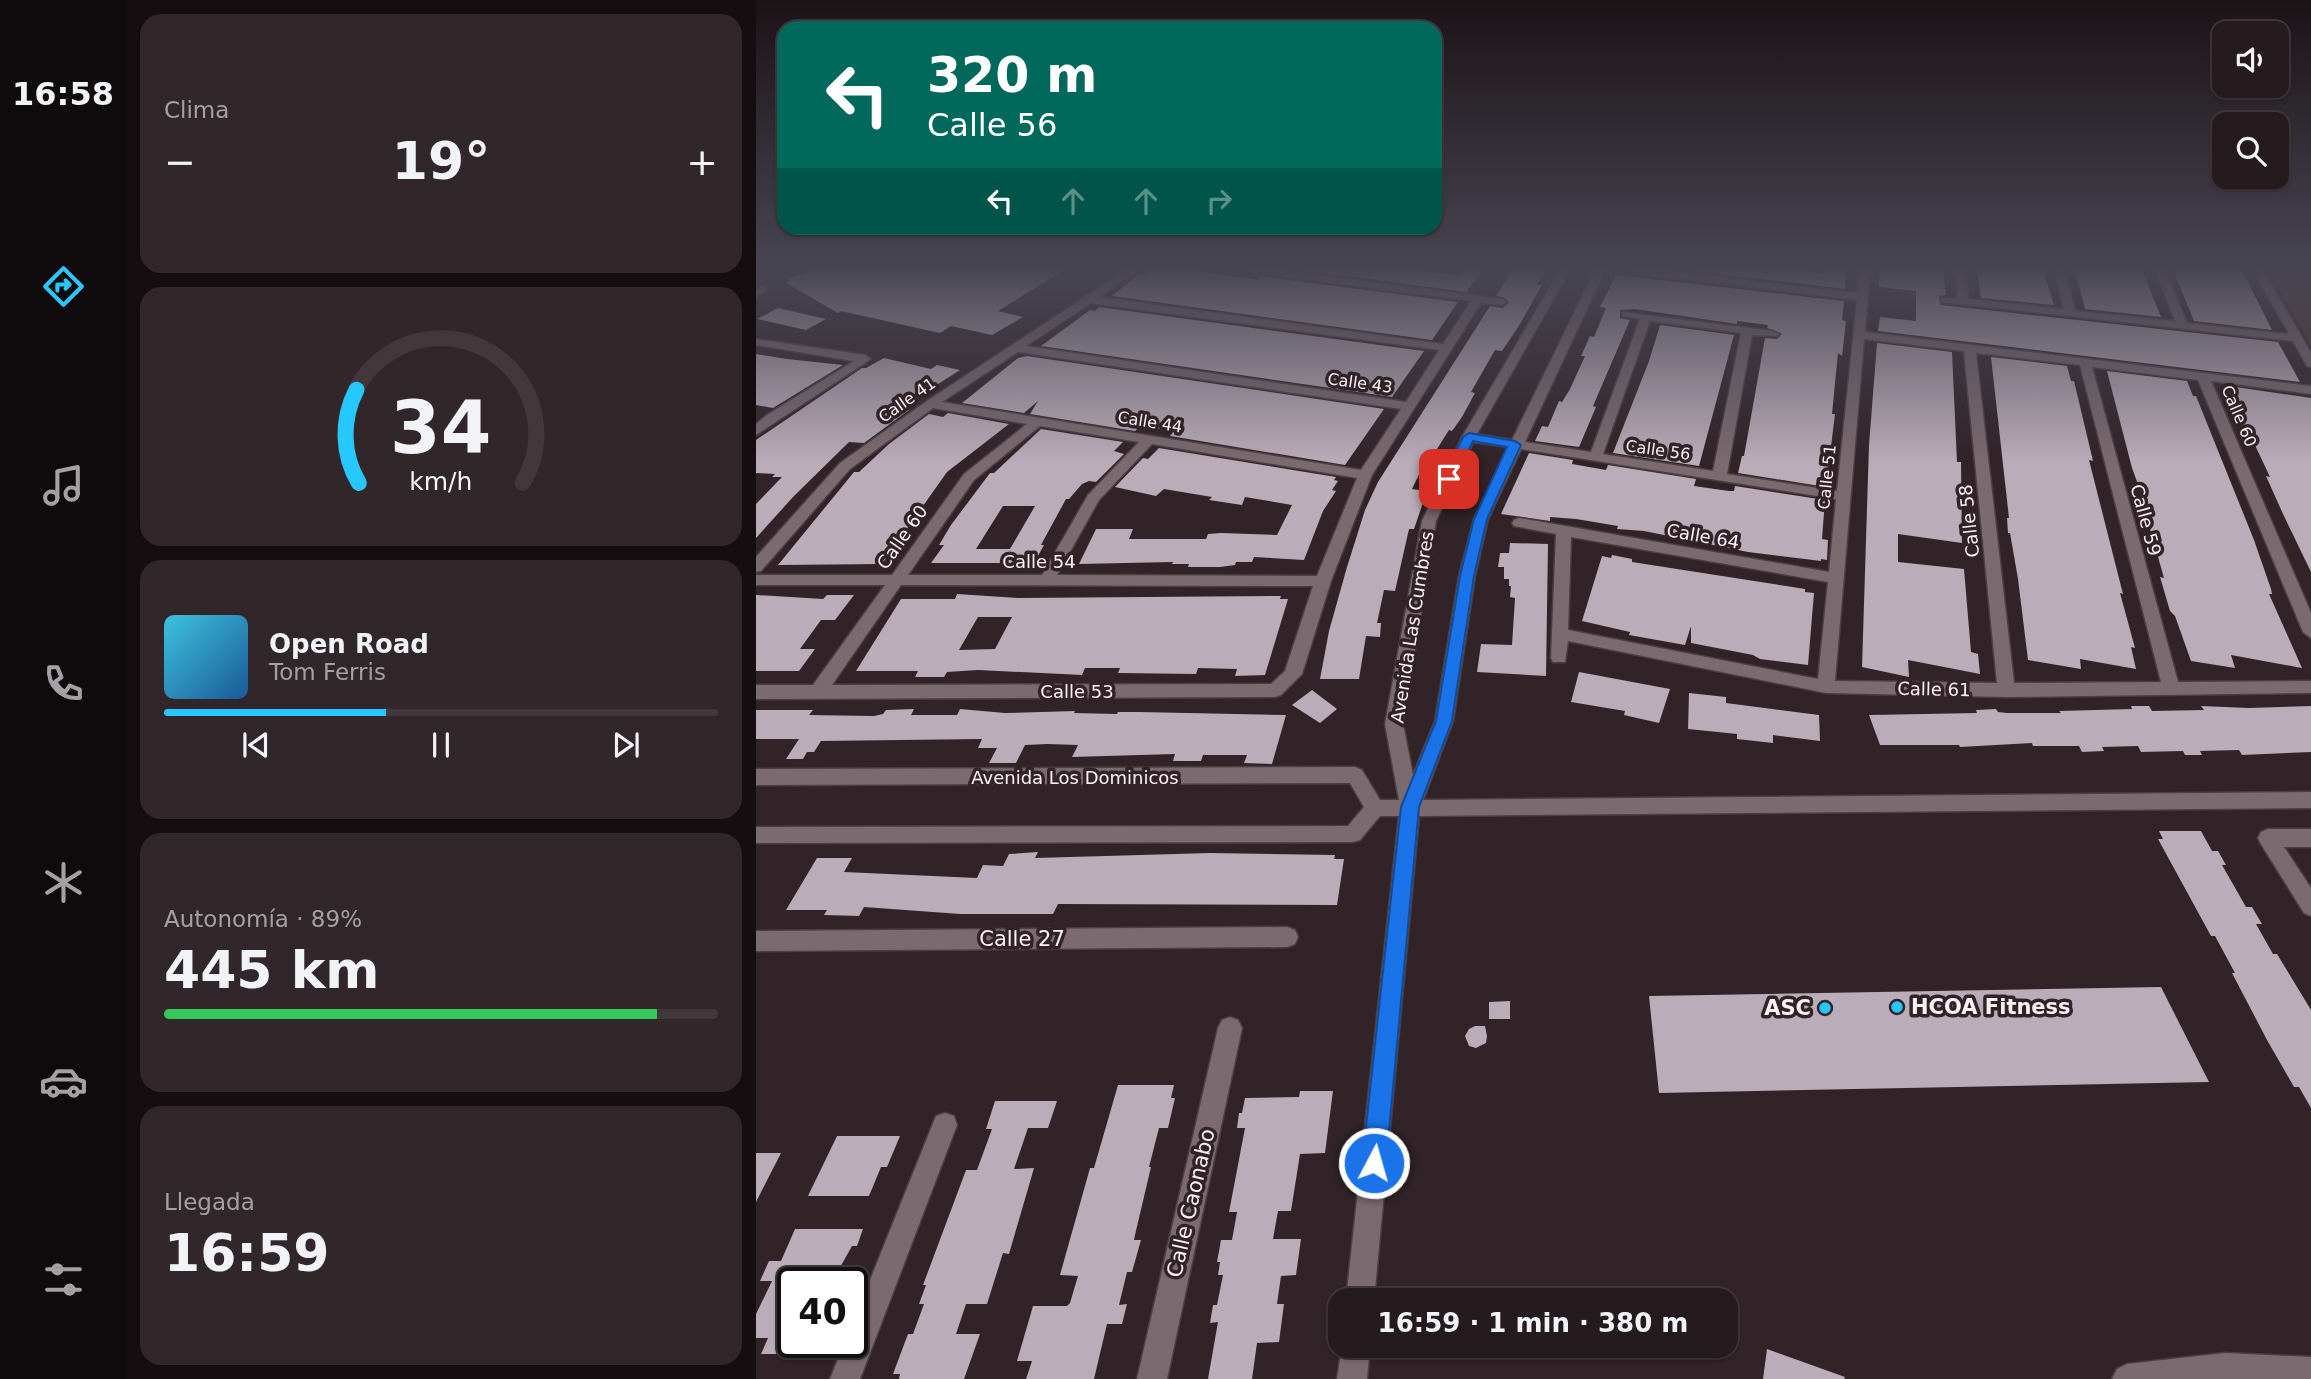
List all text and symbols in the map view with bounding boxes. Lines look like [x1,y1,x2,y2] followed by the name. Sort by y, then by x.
[2212,21,2289,189] map controls
[2212,21,2289,98] button: sound
[927,47,1097,104] text: 320 m
[812,49,903,140] icon: left
[12,75,114,113] text: 16:58
[164,97,229,123] text: Clima
[927,106,1057,144] text: Calle 56
[2212,112,2289,189] button: search
[392,131,490,191] text: 19°
[164,140,196,184] text: −
[686,140,718,184] text: +
[981,182,1019,220] icon: left
[1054,182,1092,220] icon: ahead
[1127,182,1165,220] icon: ahead
[1200,182,1238,220] icon: right
[39,262,88,311] icon: directions
[1326,369,1394,397] street label: Calle 43
[875,374,939,426] street label: Calle 41
[2218,382,2260,450] street label: Calle 60
[390,385,492,470] text: 34
[1116,408,1184,436] street label: Calle 44
[1624,436,1692,464] street label: Calle 56
[1814,444,1840,510] street label: Calle 51
[1419,449,1479,509] pin
[1430,460,1468,498] icon: arrive
[39,461,88,510] icon: music
[409,466,473,495] text: km/h
[2126,482,2166,558] street label: Calle 59
[1955,483,1983,559] street label: Calle 58
[872,501,932,573] street label: Calle 60
[1665,519,1741,553] street label: Calle 64
[1386,529,1438,725] street label: Avenida Las Cumbres
[1002,551,1076,572] street label: Calle 54
[269,629,429,659] text: Open Road
[39,659,88,708] icon: phone
[269,659,386,685] text: Tom Ferris
[1897,678,1971,700] street label: Calle 61
[1040,681,1114,702] street label: Calle 53
[237,726,275,764] icon: previous
[422,726,460,764] icon: pause
[607,726,645,764] icon: next
[971,767,1179,788] street label: Avenida Los Dominicos
[39,858,88,907] icon: climate
[164,906,362,932] text: Autonomía · 89%
[979,927,1065,951] street label: Calle 27
[164,940,379,1000] text: 445 km
[1911,995,2071,1019] place label: HCOA Fitness
[1764,996,1811,1020] place label: ASC
[1889,999,1905,1015] marker: HCOA Fitness
[1817,1000,1833,1016] marker: ASC
[39,1057,88,1106] icon: car
[1162,1126,1220,1280] street label: Calle Caonabo
[1337,1126,1411,1200] position arrow
[164,1189,255,1215] text: Llegada
[164,1223,330,1283] text: 16:59
[39,1255,88,1304] icon: filters
[777,1267,868,1358] speed limit sign: 40
[1378,1308,1688,1338] text: 16:59 · 1 min · 380 m

